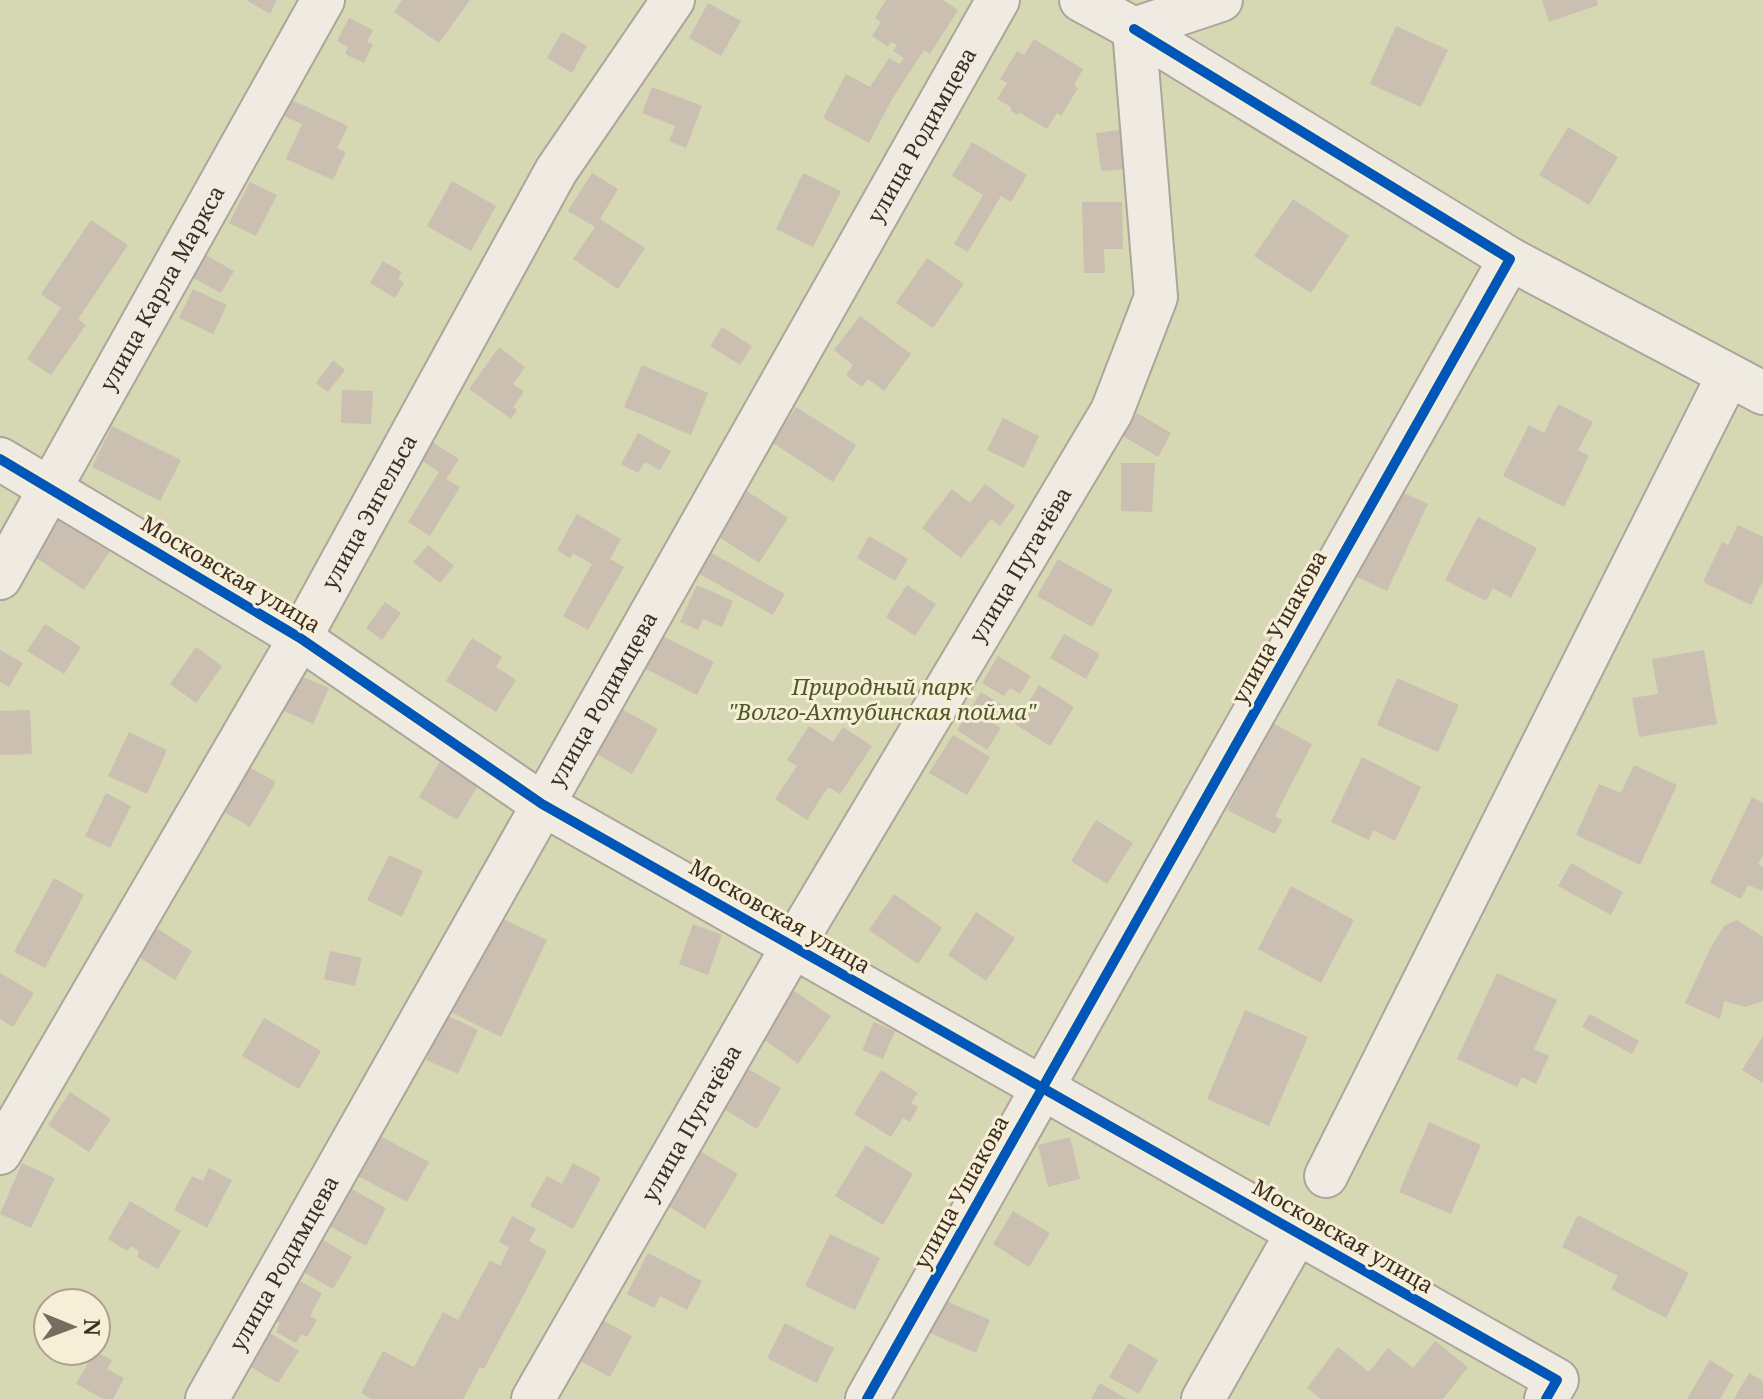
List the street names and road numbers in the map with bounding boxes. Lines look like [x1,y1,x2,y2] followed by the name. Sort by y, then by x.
[859,41,982,228] street label: улица Родимцева
[92,179,231,396] street label: улица Карла Маркса
[314,428,423,594] street label: улица Энгельса
[961,481,1078,648] street label: улица Пугачёва
[136,507,327,639] street label: Московская улица
[1223,544,1333,709] street label: улица Ушакова
[540,605,663,792] street label: улица Родимцева
[684,851,877,979] street label: Московская улица
[633,1038,747,1207] street label: улица Пугачёва
[905,1109,1015,1274] street label: улица Ушакова
[221,1169,345,1356] street label: улица Родимцева
[1247,1171,1440,1299] street label: Московская улица

